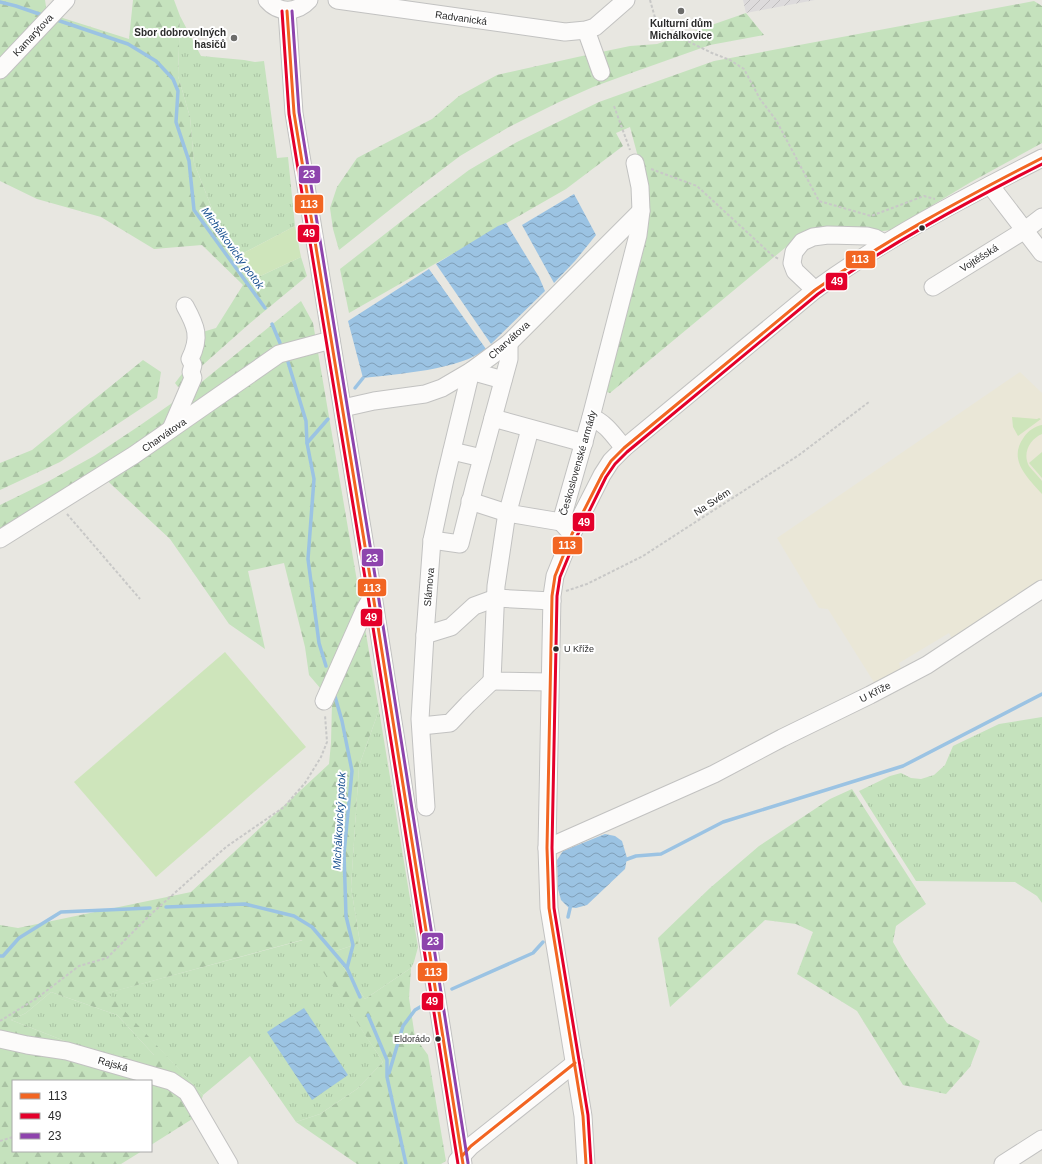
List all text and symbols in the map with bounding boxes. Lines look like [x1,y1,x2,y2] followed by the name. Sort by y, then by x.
[676,6,686,16] marker: Kulturní dům Michálkovice
[434,9,488,27] street label: Radvanická
[11,11,56,58] street label: Kamarýtova
[650,18,713,41] place label: Kulturní dům Michálkovice
[134,27,226,50] place label: Sbor dobrovolných hasičů
[229,33,239,43] marker: Sbor dobrovolných hasičů
[298,165,321,184] line badge: 23
[303,168,315,180] text: 23
[294,194,324,214] line badge: 113
[300,198,318,210] text: 113
[199,205,267,291] water label: Michálkovický potok
[917,223,927,233] unlabelled marker
[297,224,320,243] line badge: 49
[303,227,315,239] text: 49
[958,242,1000,274] street label: Vojtěšská
[845,250,876,269] line badge: 113
[851,253,869,265] text: 113
[825,272,848,291] line badge: 49
[831,275,843,287] text: 49
[486,319,532,361] street label: Charvátova
[557,409,598,517] street label: Československé armády
[140,416,188,454] street label: Charvátova
[692,486,732,518] street label: Na Svém
[572,512,595,532] line badge: 49
[578,516,590,528] text: 49
[552,536,583,555] line badge: 113
[558,539,576,551] text: 113
[361,548,384,567] line badge: 23
[366,552,378,564] text: 23
[422,567,436,607] street label: Slámova
[357,578,387,597] line badge: 113
[363,582,381,594] text: 113
[360,608,383,627] line badge: 49
[365,611,377,623] text: 49
[551,644,561,654] marker: U Kříže
[564,644,594,654] place label: U Kříže
[858,679,893,704] street label: U Kříže
[330,771,348,870] water label: Michálkovický potok
[421,932,444,951] line badge: 23
[427,935,439,947] text: 23
[417,962,448,982] line badge: 113
[424,966,442,978] text: 113
[421,992,444,1011] line badge: 49
[426,995,438,1007] text: 49
[394,1034,430,1044] place label: Eldorádo
[433,1034,443,1044] marker: Eldorádo
[97,1054,130,1074] street label: Rajská
[12,1080,152,1152] legend
[48,1089,67,1103] text: 113
[48,1109,62,1123] text: 49
[48,1129,62,1143] text: 23

